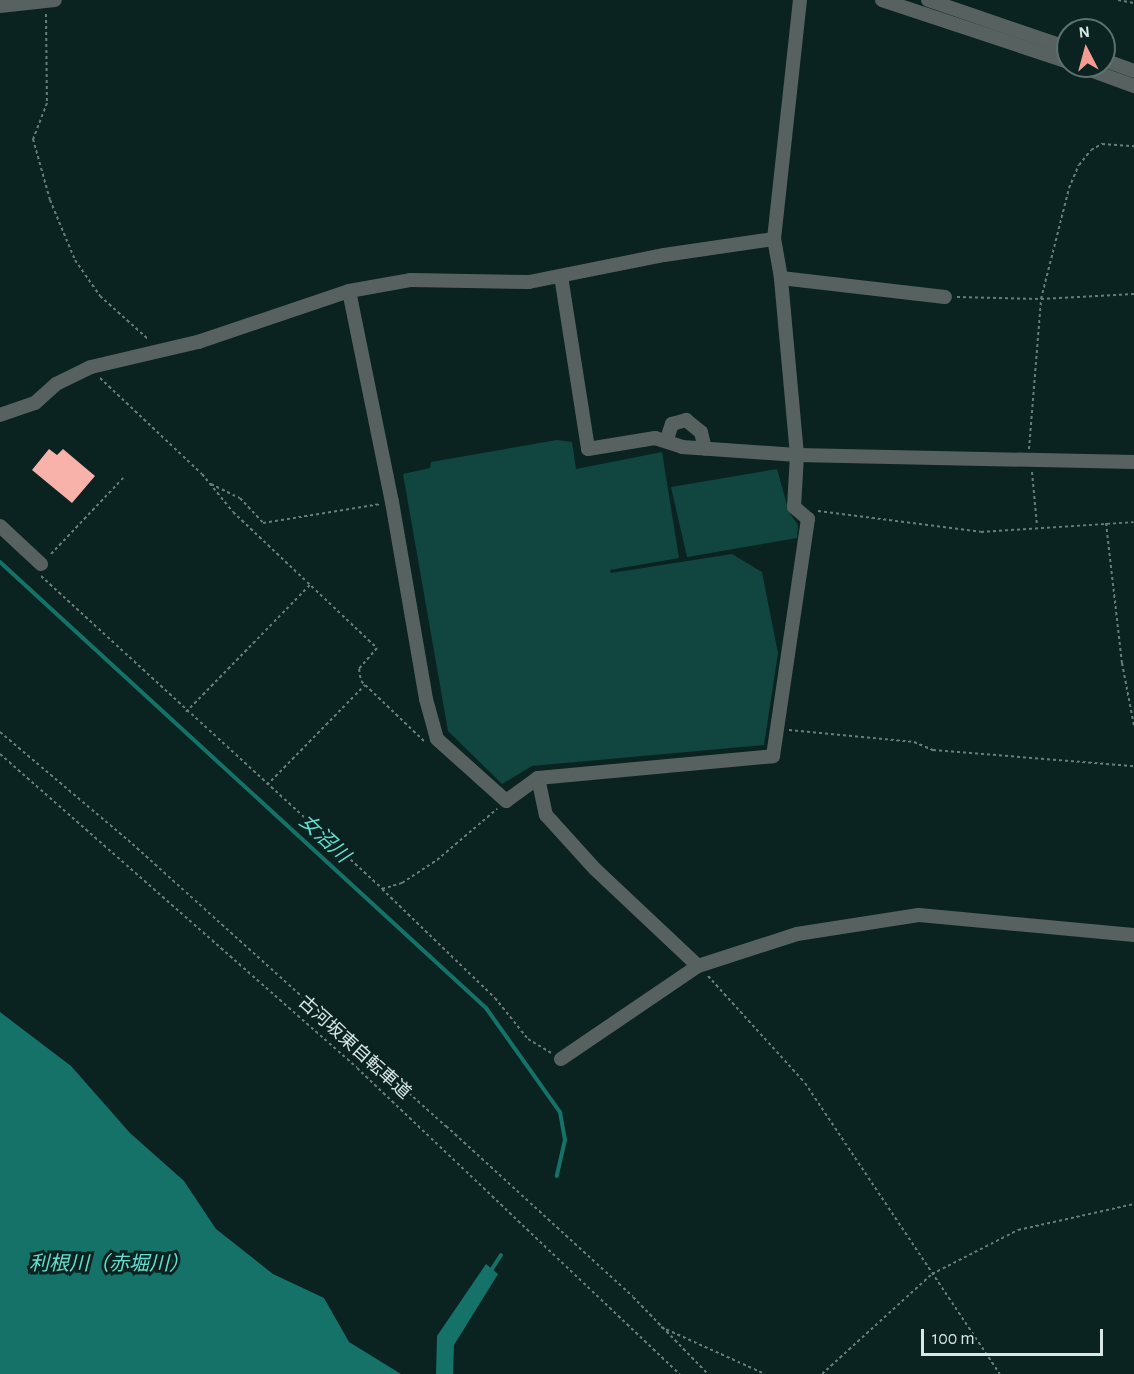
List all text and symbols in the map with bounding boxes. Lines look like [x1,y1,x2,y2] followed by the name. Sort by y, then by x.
[1056,18,1116,78] north arrow
[1078,24,1091,41] text: N
[294,810,354,868] water label: 女沼川
[293,992,415,1104] street label: 古河坂東自転車道
[29,1252,189,1276] water label: 利根川（赤堀川）
[924,1317,1106,1355] scale bar
[932,1330,975,1348] text: 100 m

